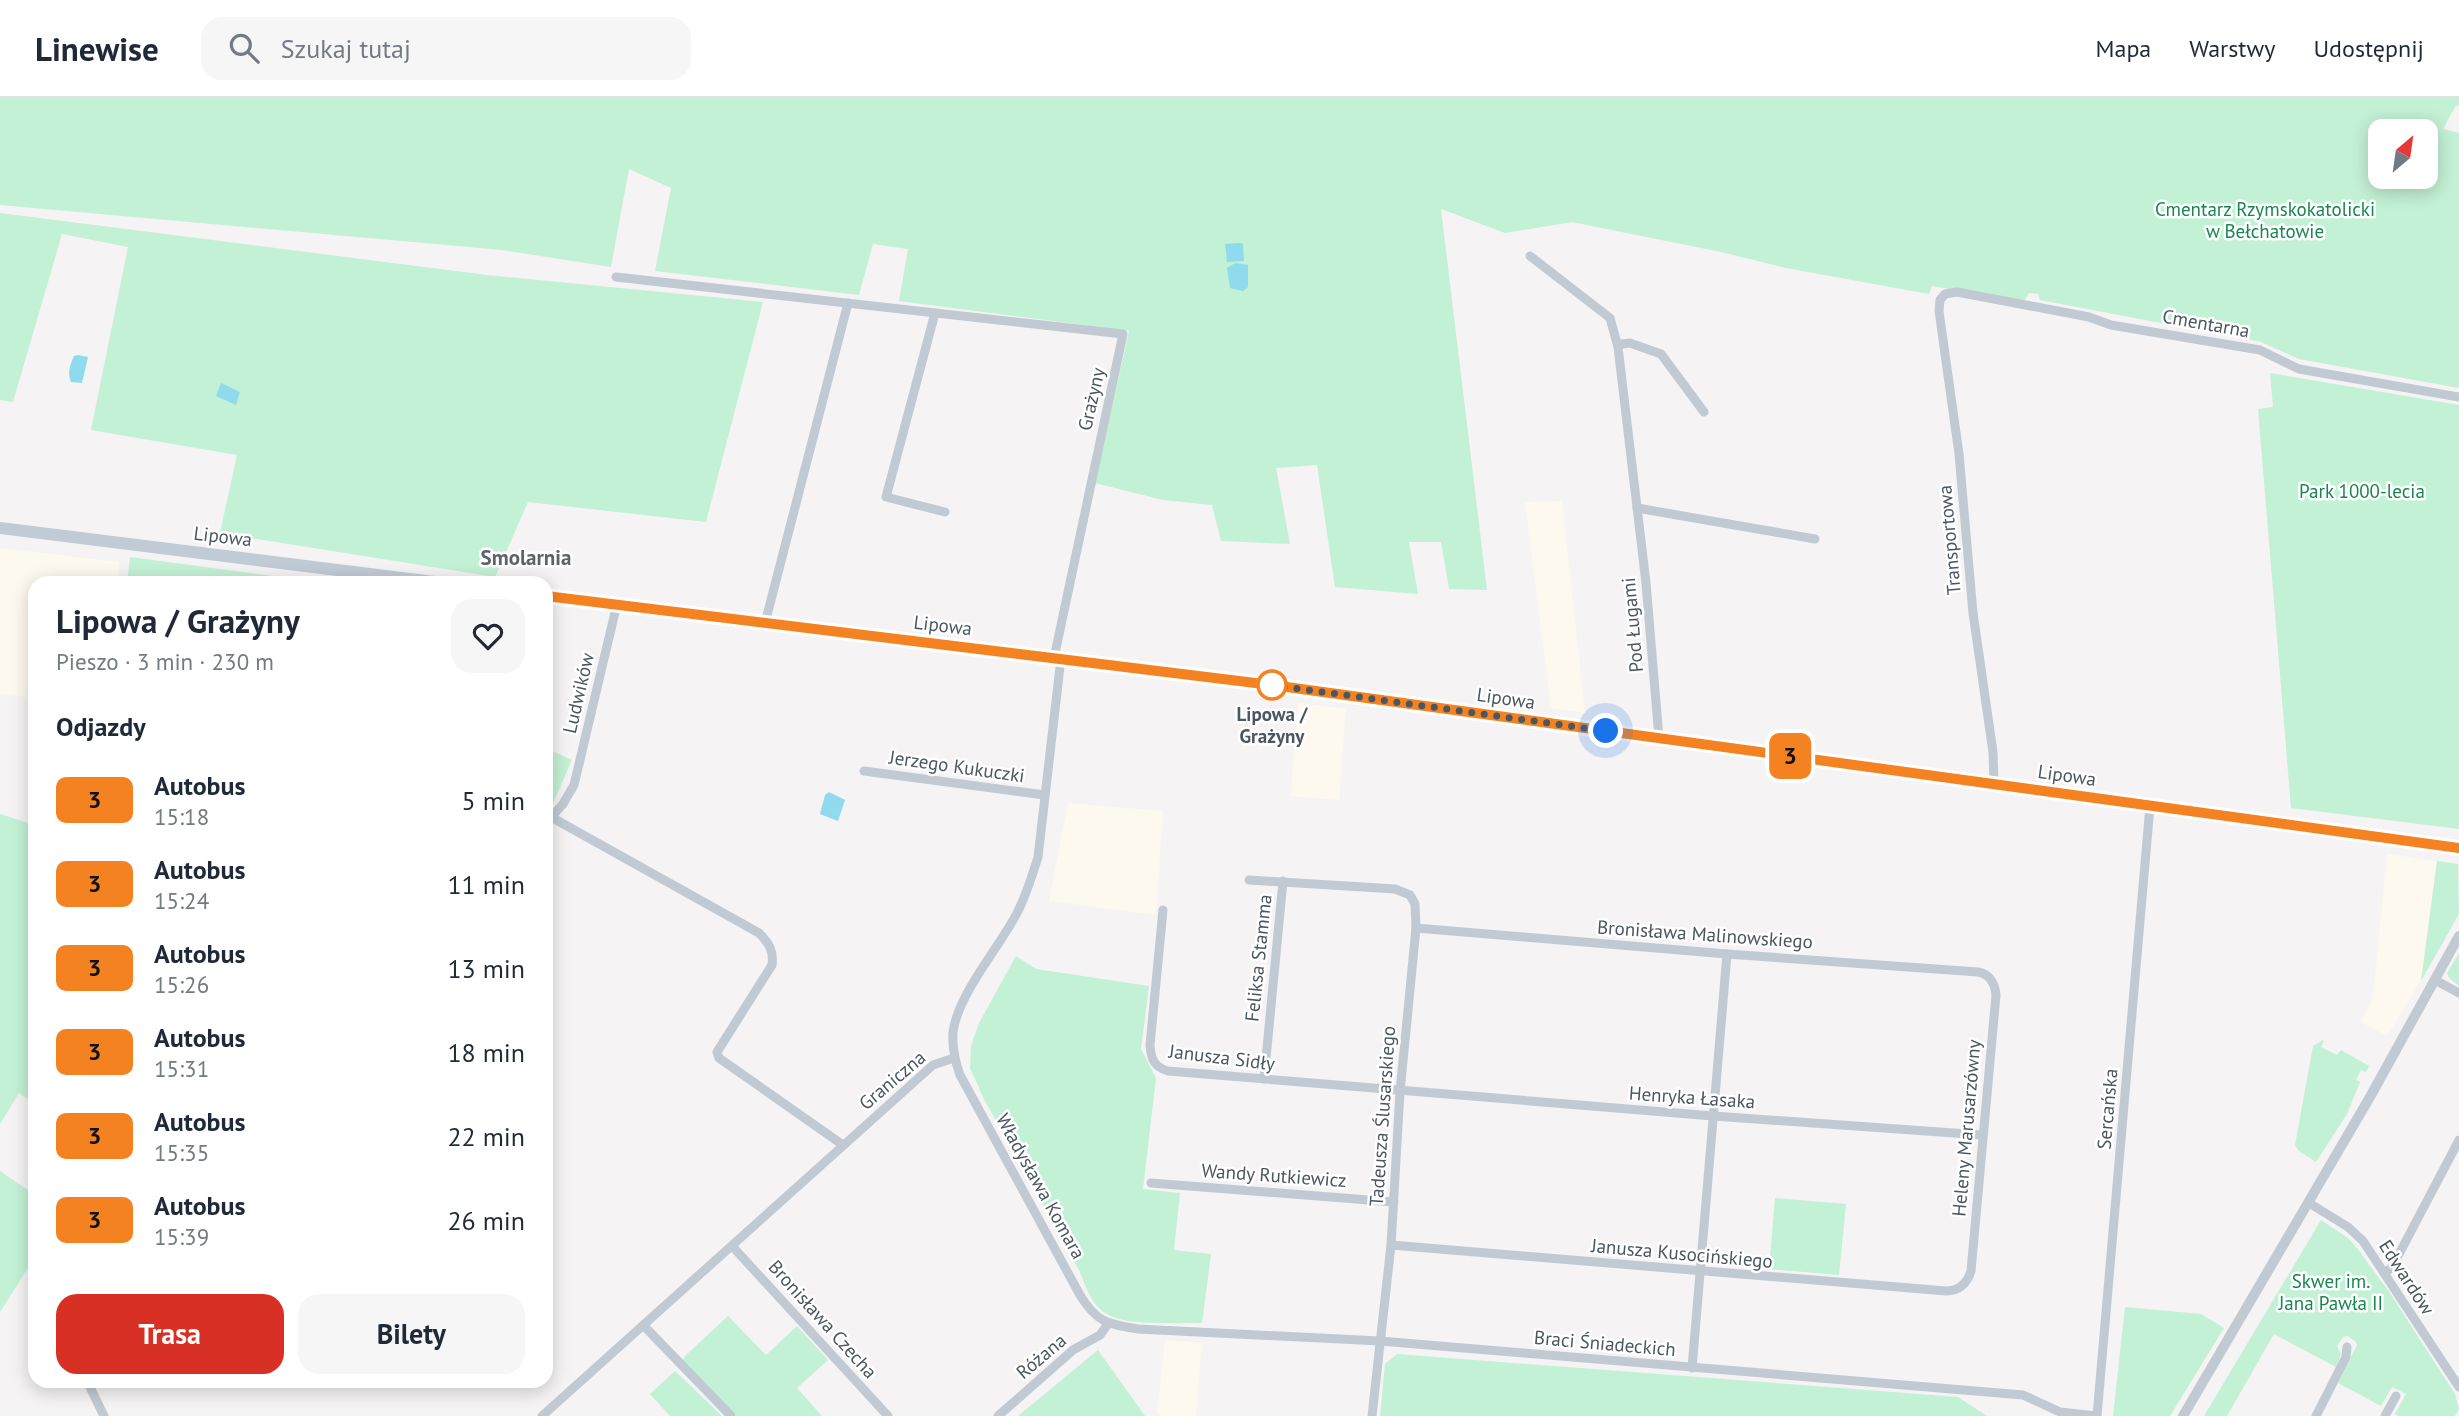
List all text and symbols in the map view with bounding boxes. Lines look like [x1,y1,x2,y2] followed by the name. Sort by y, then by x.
[201,17,691,80] search box
[35,27,159,70] text: Linewise
[225,29,263,67] icon: search
[281,32,411,65] text: Szukaj tutaj
[2096,33,2151,64] text: Mapa
[2189,33,2275,64] text: Warstwy
[2313,33,2424,64] text: Udostępnij
[2368,119,2438,189] north arrow
[2368,119,2438,189] map controls
[2155,197,2375,243] park label: Cmentarz Rzymskokatolicki w Bełchatowie
[2161,304,2251,342] street label: Cmentarna
[1072,365,1110,433] street label: Grażyny
[2299,479,2425,503] park label: Park 1000-lecia
[1932,484,1966,596] street label: Transportowa
[192,521,254,551] street label: Lipowa
[481,544,571,571] district label: Smolarnia
[1616,577,1648,673] street label: Pod Ługami
[56,599,300,642] text: Lipowa / Grażyny
[451,599,525,673] button: heart
[912,610,974,640] street label: Lipowa
[56,647,274,676] text: Pieszo · 3 min · 230 m
[557,650,599,736] street label: Ludwików
[1257,670,1287,700] marker: Lipowa / Grażyny
[1475,682,1537,714] street label: Lipowa
[1237,702,1309,748] place label: Lipowa / Grażyny
[56,710,146,743] text: Odjazdy
[1588,713,1623,748] your location
[1767,733,1813,779] line badge: 3
[1783,740,1797,771] text: 3
[887,744,1026,787] street label: Jerzego Kukuczki
[2036,759,2098,791] street label: Lipowa
[154,769,246,802] text: Autobus
[88,784,101,815] text: 3
[462,784,525,817] text: 5 min
[154,802,209,831] text: 15:18
[154,853,246,886] text: Autobus
[88,868,101,899] text: 3
[447,868,525,901] text: 11 min
[154,886,209,915] text: 15:24
[1239,893,1277,1023] street label: Feliksa Stamma
[1596,914,1814,954] street label: Bronisława Malinowskiego
[154,937,246,970] text: Autobus
[88,952,101,983] text: 3
[447,952,525,985] text: 13 min
[154,970,209,999] text: 15:26
[154,1021,246,1054] text: Autobus
[1364,1025,1400,1207] street label: Tadeusza Ślusarskiego
[88,1036,101,1067] text: 3
[447,1036,525,1069] text: 18 min
[1167,1038,1276,1075] street label: Janusza Sidły
[1946,1038,1986,1218] street label: Heleny Marusarzówny
[854,1045,930,1115] street label: Graniczna
[154,1054,209,1083] text: 15:31
[2092,1068,2122,1150] street label: Sercańska
[1628,1081,1756,1113] street label: Henryka Łasaka
[154,1105,246,1138] text: Autobus
[991,1109,1091,1263] street label: Władysława Komara
[88,1120,101,1151] text: 3
[447,1120,525,1153] text: 22 min
[154,1138,209,1167] text: 15:35
[1201,1158,1347,1192] street label: Wandy Rutkiewicz
[154,1189,246,1222] text: Autobus
[88,1204,101,1235] text: 3
[447,1204,525,1237] text: 26 min
[154,1222,209,1251] text: 15:39
[1589,1233,1774,1273] street label: Janusza Kusocińskiego
[2374,1235,2440,1319] street label: Edwardów
[764,1255,882,1383] street label: Bronisława Czecha
[2278,1269,2383,1315] park label: Skwer im. Jana Pawła II
[56,1294,284,1374] button: Trasa
[298,1294,525,1374] button: Bilety
[1533,1325,1677,1361] street label: Braci Śniadeckich
[1011,1328,1071,1384] street label: Różana

